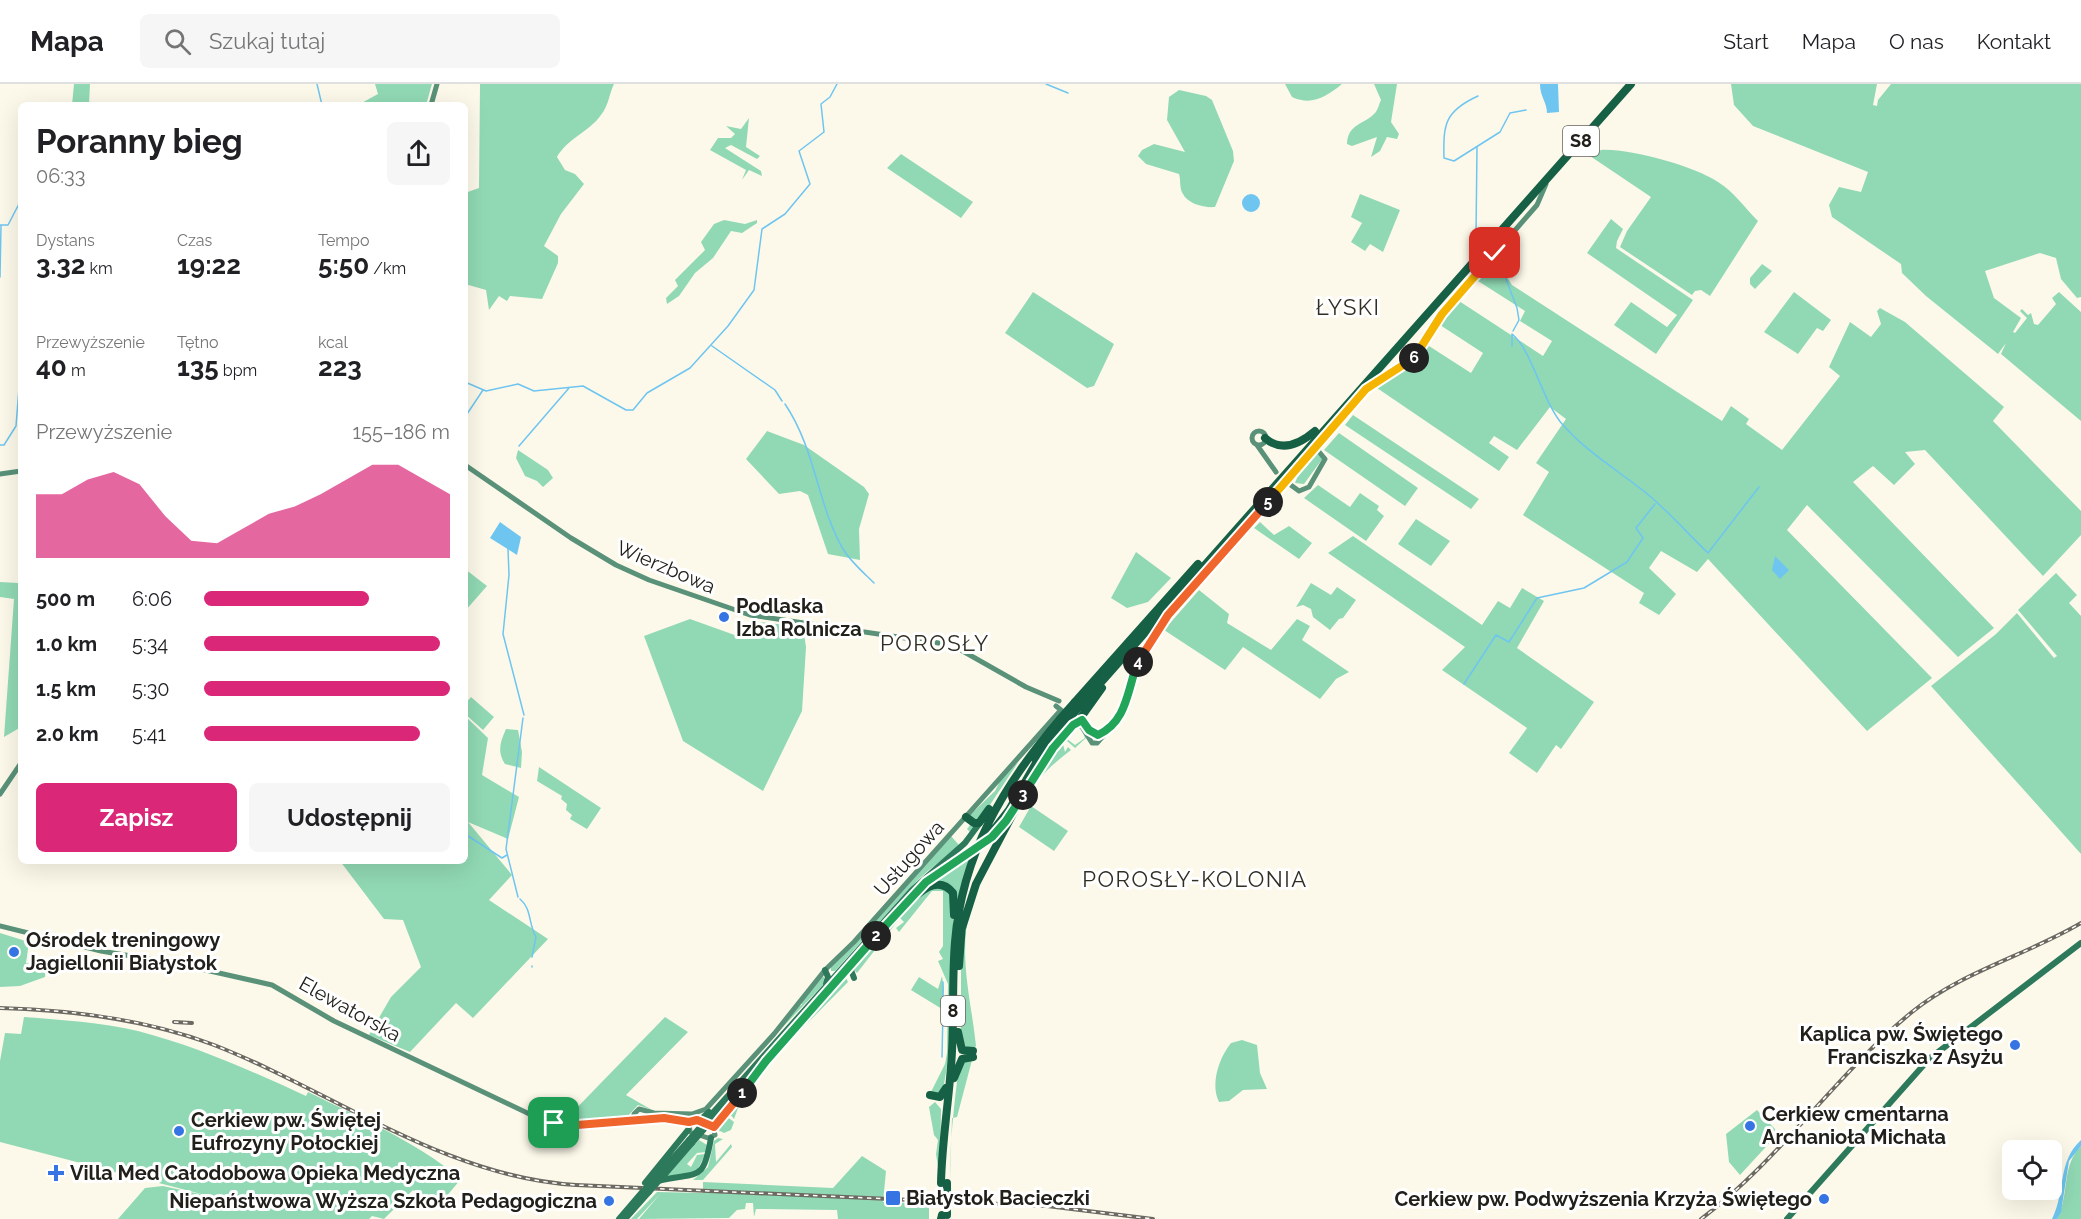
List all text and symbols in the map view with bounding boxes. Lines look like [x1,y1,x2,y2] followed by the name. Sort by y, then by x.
[140,14,560,68] search box
[30,25,104,58] text: Mapa
[161,25,194,58] icon: search
[209,28,325,54] text: Szukaj tutaj
[1723,29,1769,54] text: Start
[1802,29,1856,54] text: Mapa
[1889,29,1944,54] text: O nas
[1977,29,2051,54] text: Kontakt
[36,122,243,161] text: Poranny bieg
[387,122,450,185] button: share
[1563,126,1599,156] road number: S8
[36,164,85,188] text: 06:33
[1469,227,1520,278] pin
[36,231,95,250] text: Dystans
[177,231,212,250] text: Czas
[318,231,369,250] text: Tempo
[1478,236,1511,269] icon: check
[36,250,86,280] text: 3.32
[177,250,241,280] text: 19:22
[318,250,369,280] text: 5:50
[86,259,113,278] text: km
[369,259,406,278] text: /km
[1316,294,1380,320] district label: ŁYSKI
[36,333,145,352] text: Przewyższenie
[177,333,219,352] text: Tętno
[318,333,348,352] text: kcal
[1399,343,1429,373] pin: 6
[1409,348,1419,367] text: 6
[36,352,67,382] text: 40
[177,352,219,382] text: 135
[318,352,362,382] text: 223
[67,361,86,380] text: m
[219,361,257,380] text: bpm
[36,420,172,444] text: Przewyższenie
[352,420,450,444] text: 155–186 m
[1253,487,1283,517] pin: 5
[1264,492,1272,511] text: 5
[613,536,719,598] street label: Wierzbowa
[36,587,95,611] text: 500 m
[132,587,172,611] text: 6:06
[736,594,862,641] place label: Podlaska Izba Rolnicza
[717,610,731,624] marker: Podlaska Izba Rolnicza
[880,630,990,656] district label: POROSŁY
[36,632,97,656] text: 1.0 km
[132,632,168,656] text: 5:34
[1123,647,1153,677] pin: 4
[1133,652,1143,671] text: 4
[36,677,96,701] text: 1.5 km
[132,677,170,701] text: 5:30
[36,722,99,746] text: 2.0 km
[132,722,166,746] text: 5:41
[1008,780,1038,810] pin: 3
[36,783,237,852] button: Zapisz
[249,783,450,852] button: Udostępnij
[1019,785,1027,804] text: 3
[869,815,949,901] street label: Usługowa
[1082,866,1308,892] district label: POROSŁY-KOLONIA
[861,921,891,951] pin: 2
[871,926,881,945] text: 2
[26,928,220,975] place label: Ośrodek treningowy Jagiellonii Białystok
[7,945,21,959] marker: Ośrodek treningowy Jagiellonii Białystok
[295,971,405,1047] street label: Elewatorska
[941,996,965,1026] road number: 8
[1799,1022,2003,1069] place label: Kaplica pw. Świętego Franciszka z Asyżu
[2008,1038,2022,1052] marker: Kaplica pw. Świętego Franciszka z Asyżu
[727,1078,757,1108] pin: 1
[738,1083,746,1102] text: 1
[528,1097,579,1148] pin
[1762,1102,1949,1149] place label: Cerkiew cmentarna Archanioła Michała
[537,1106,570,1139] icon: arrive
[191,1108,381,1155] place label: Cerkiew pw. Świętej Eufrozyny Połockiej
[1743,1119,1757,1133] marker: Cerkiew cmentarna Archanioła Michała
[172,1124,186,1138] marker: Cerkiew pw. Świętej Eufrozyny Połockiej
[2002,1140,2062,1200] map controls
[2002,1140,2062,1200] button: locate
[70,1161,460,1185] place label: Villa Med Całodobowa Opieka Medyczna
[47,1164,65,1182] marker: Villa Med Całodobowa Opieka Medyczna
[906,1186,1090,1210] place label: Białystok Bacieczki
[1395,1187,1812,1211] place label: Cerkiew pw. Podwyższenia Krzyża Świętego
[169,1189,597,1213] place label: Niepaństwowa Wyższa Szkoła Pedagogiczna
[884,1189,902,1207] marker: Białystok Bacieczki
[1817,1192,1831,1206] marker: Cerkiew pw. Podwyższenia Krzyża Świętego
[602,1194,616,1208] marker: Niepaństwowa Wyższa Szkoła Pedagogiczna

